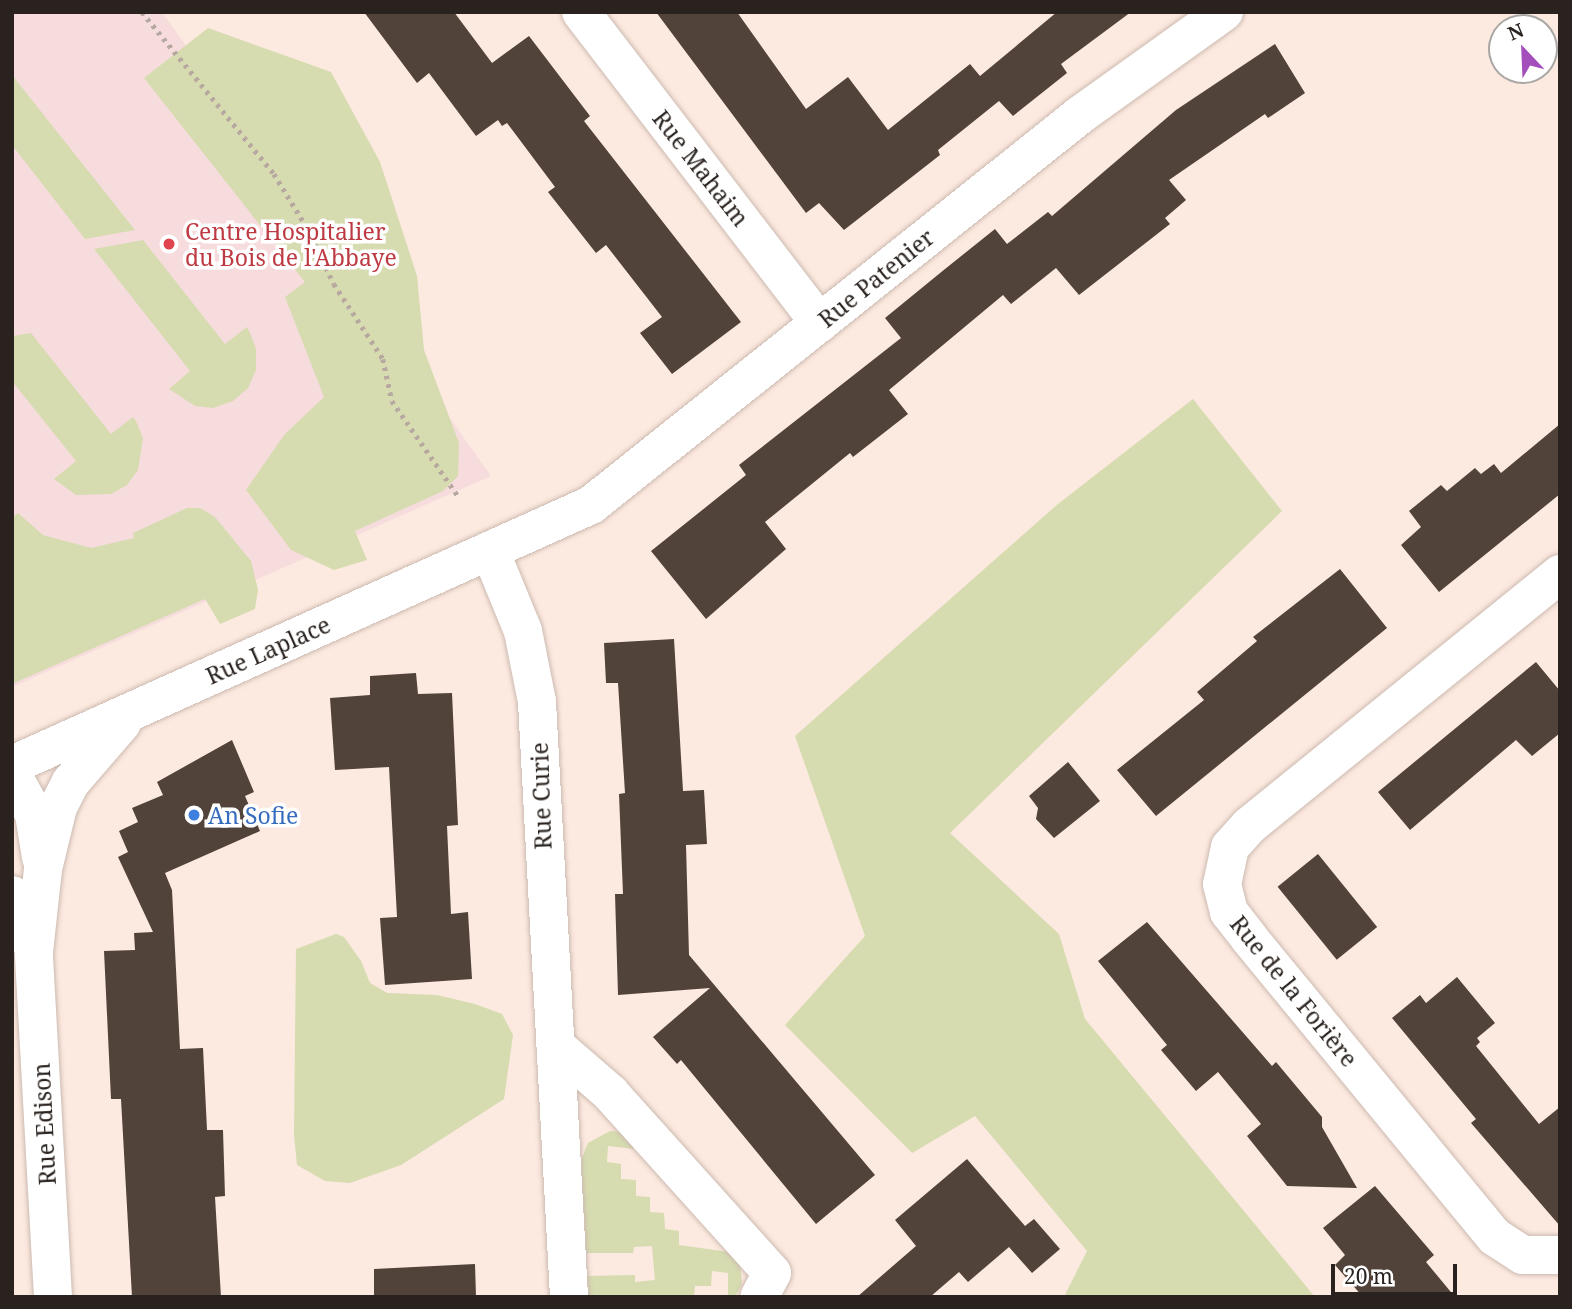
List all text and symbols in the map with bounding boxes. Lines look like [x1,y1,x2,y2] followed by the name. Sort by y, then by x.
[1488,14,1558,84] north arrow
[1504,17,1528,46] text: N
[647,105,755,231] street label: Rue Mahaim
[185,217,397,271] place label: Centre Hospitalier du Bois de l'Abbaye
[813,223,939,333] street label: Rue Patenier
[159,234,179,254] marker: Centre Hospitalier du Bois de l'Abbaye
[202,610,334,690] street label: Rue Laplace
[525,742,557,850] street label: Rue Curie
[208,801,298,829] place label: An Sofie
[186,807,202,823] marker: An Sofie
[1225,910,1363,1072] street label: Rue de la Forière
[27,1062,61,1186] street label: Rue Edison
[1334,1250,1460,1294] scale bar
[1344,1262,1393,1290] text: 20 m

